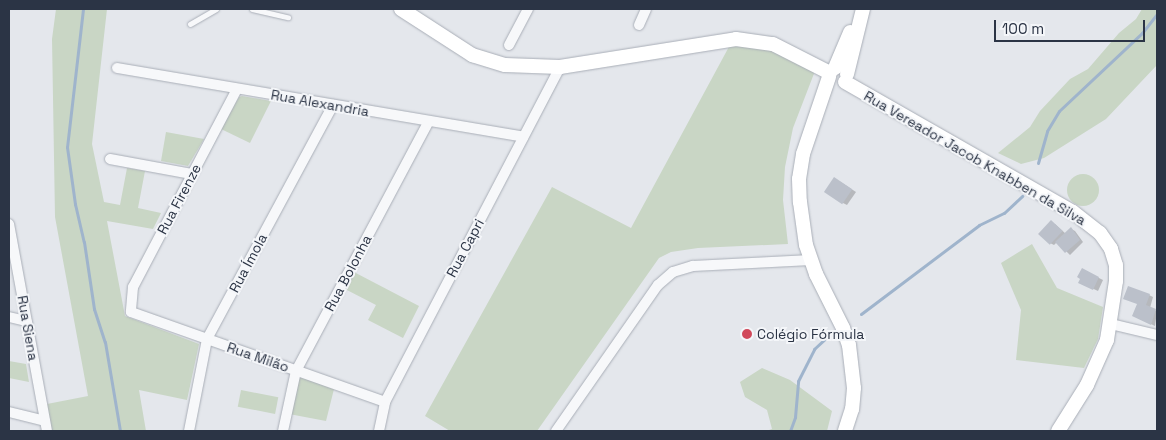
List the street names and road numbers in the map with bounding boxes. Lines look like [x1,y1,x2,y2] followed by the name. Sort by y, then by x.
[269,86,371,120] street label: Rua Alexandria
[861,87,1089,229] street label: Rua Vereador Jacob Knabben da Silva
[153,161,205,237] street label: Rua Firenze
[443,216,487,280] street label: Rua Capri
[225,231,271,295] street label: Rua Ímola
[321,232,375,314] street label: Rua Bolonha
[14,294,42,362] street label: Rua Siena
[225,339,291,375] street label: Rua Milão

